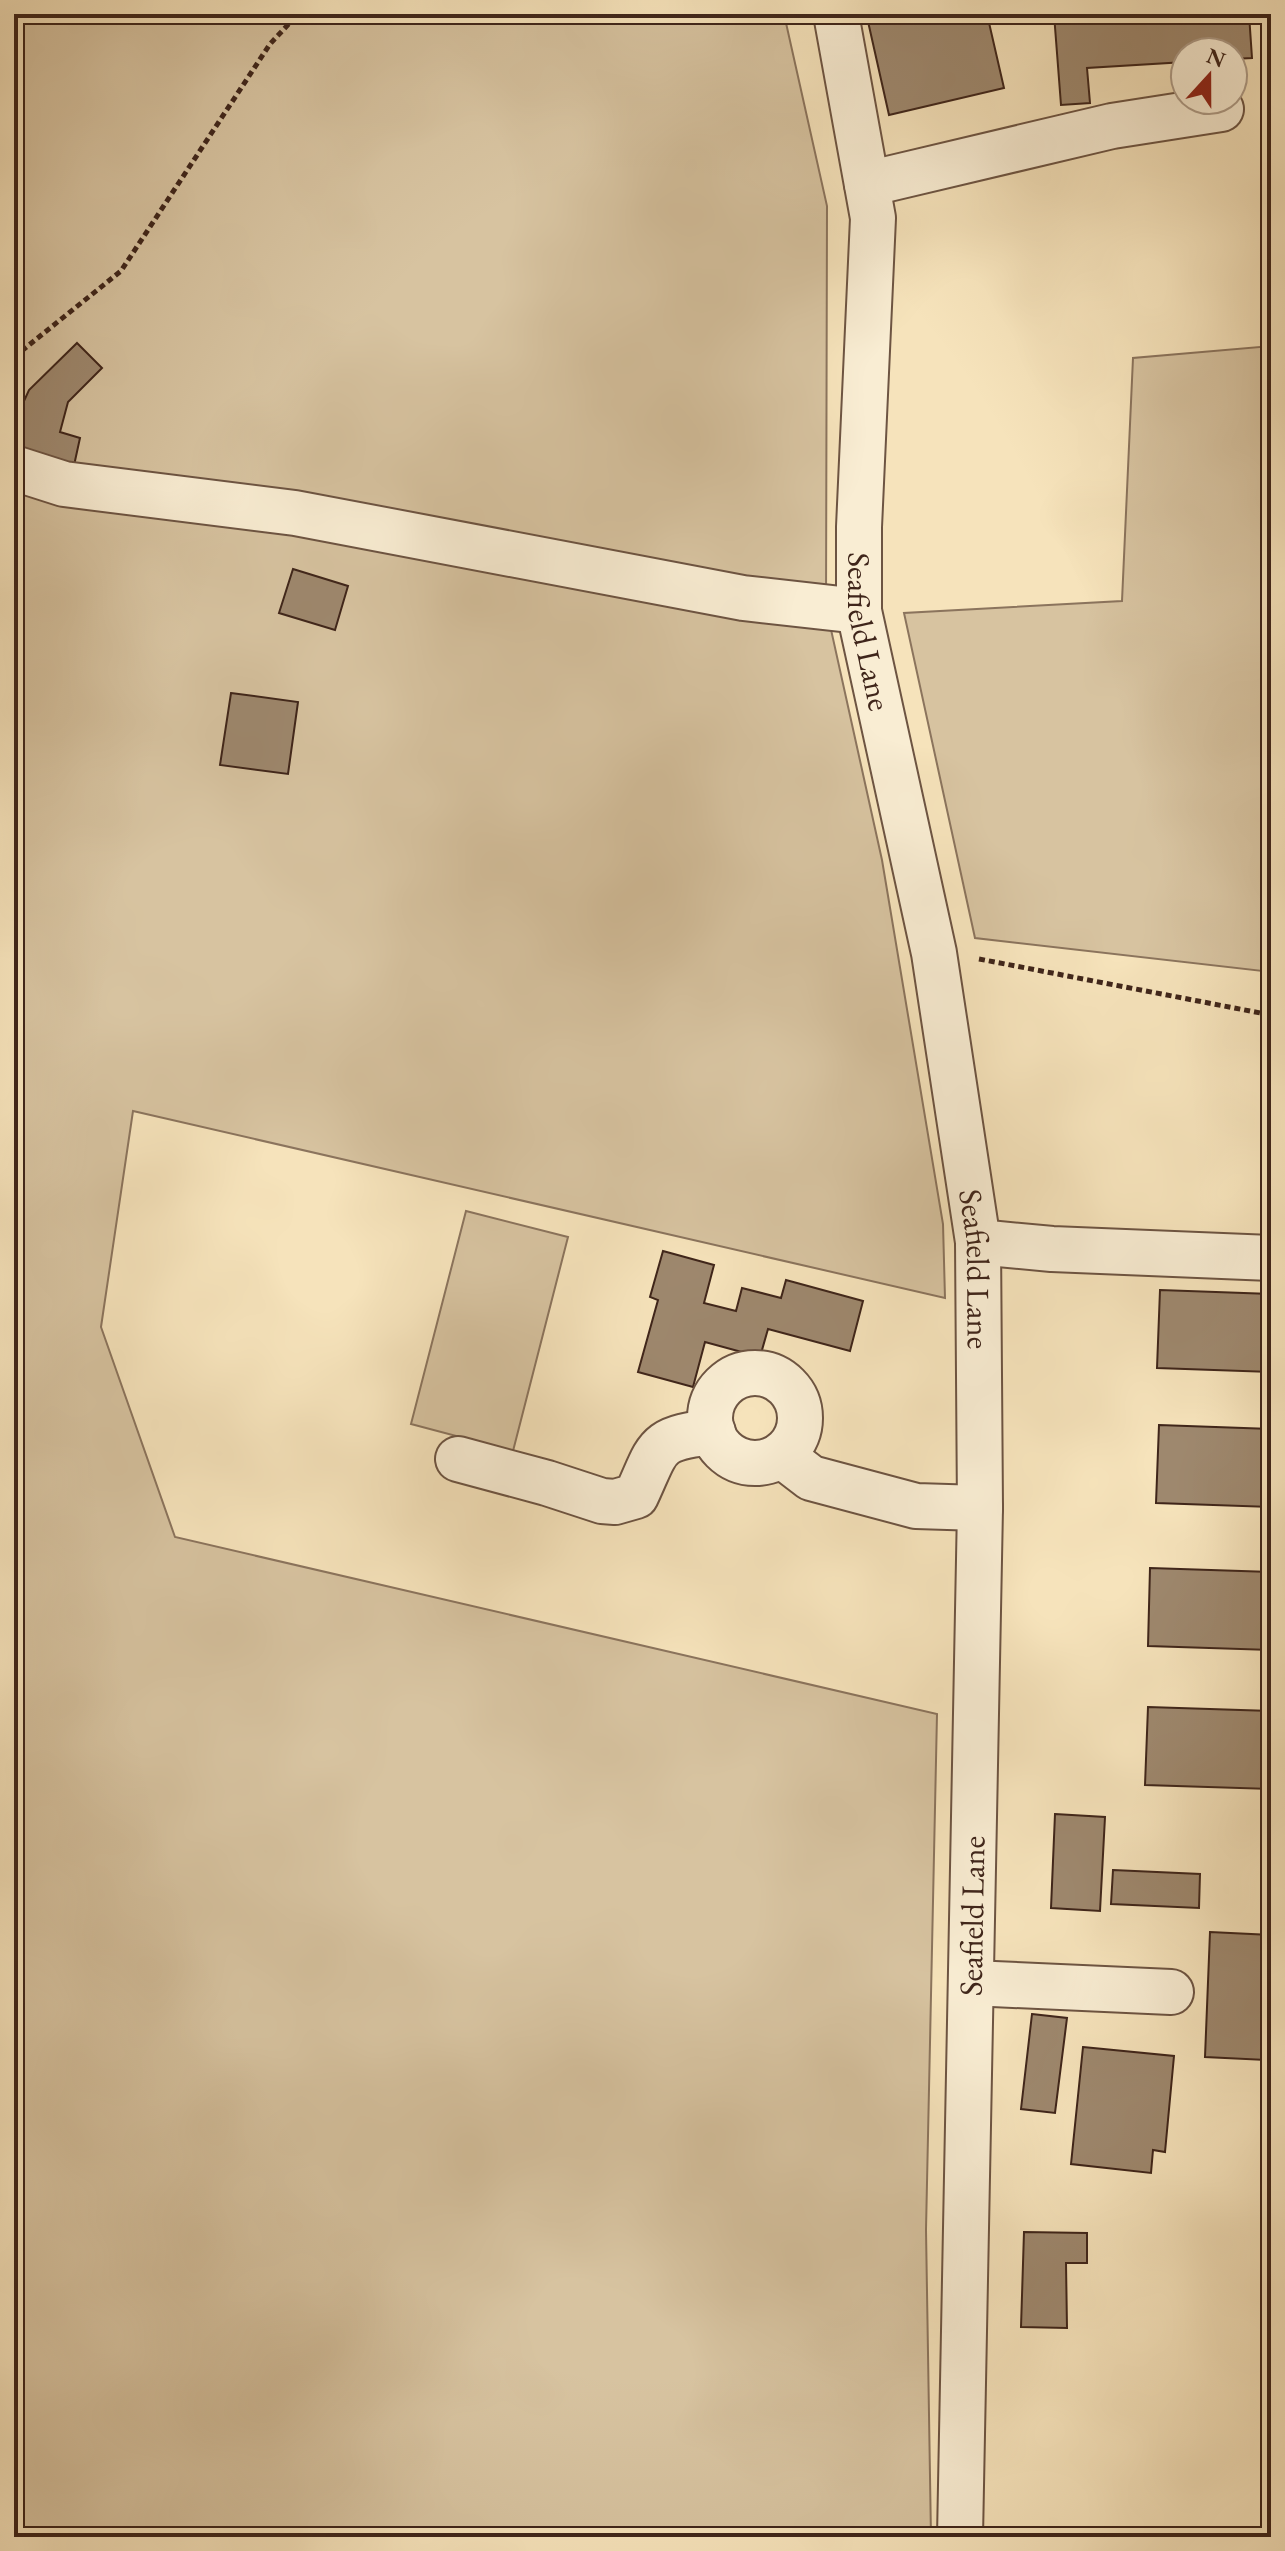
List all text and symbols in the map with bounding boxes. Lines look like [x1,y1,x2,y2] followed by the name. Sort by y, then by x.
[1169,36,1249,116] north arrow
[1202,41,1230,75] text: N
[838,552,901,715] street label: Seafield Lane
[949,1186,1000,1349] street label: Seafield Lane
[950,1835,994,1997] street label: Seafield Lane

